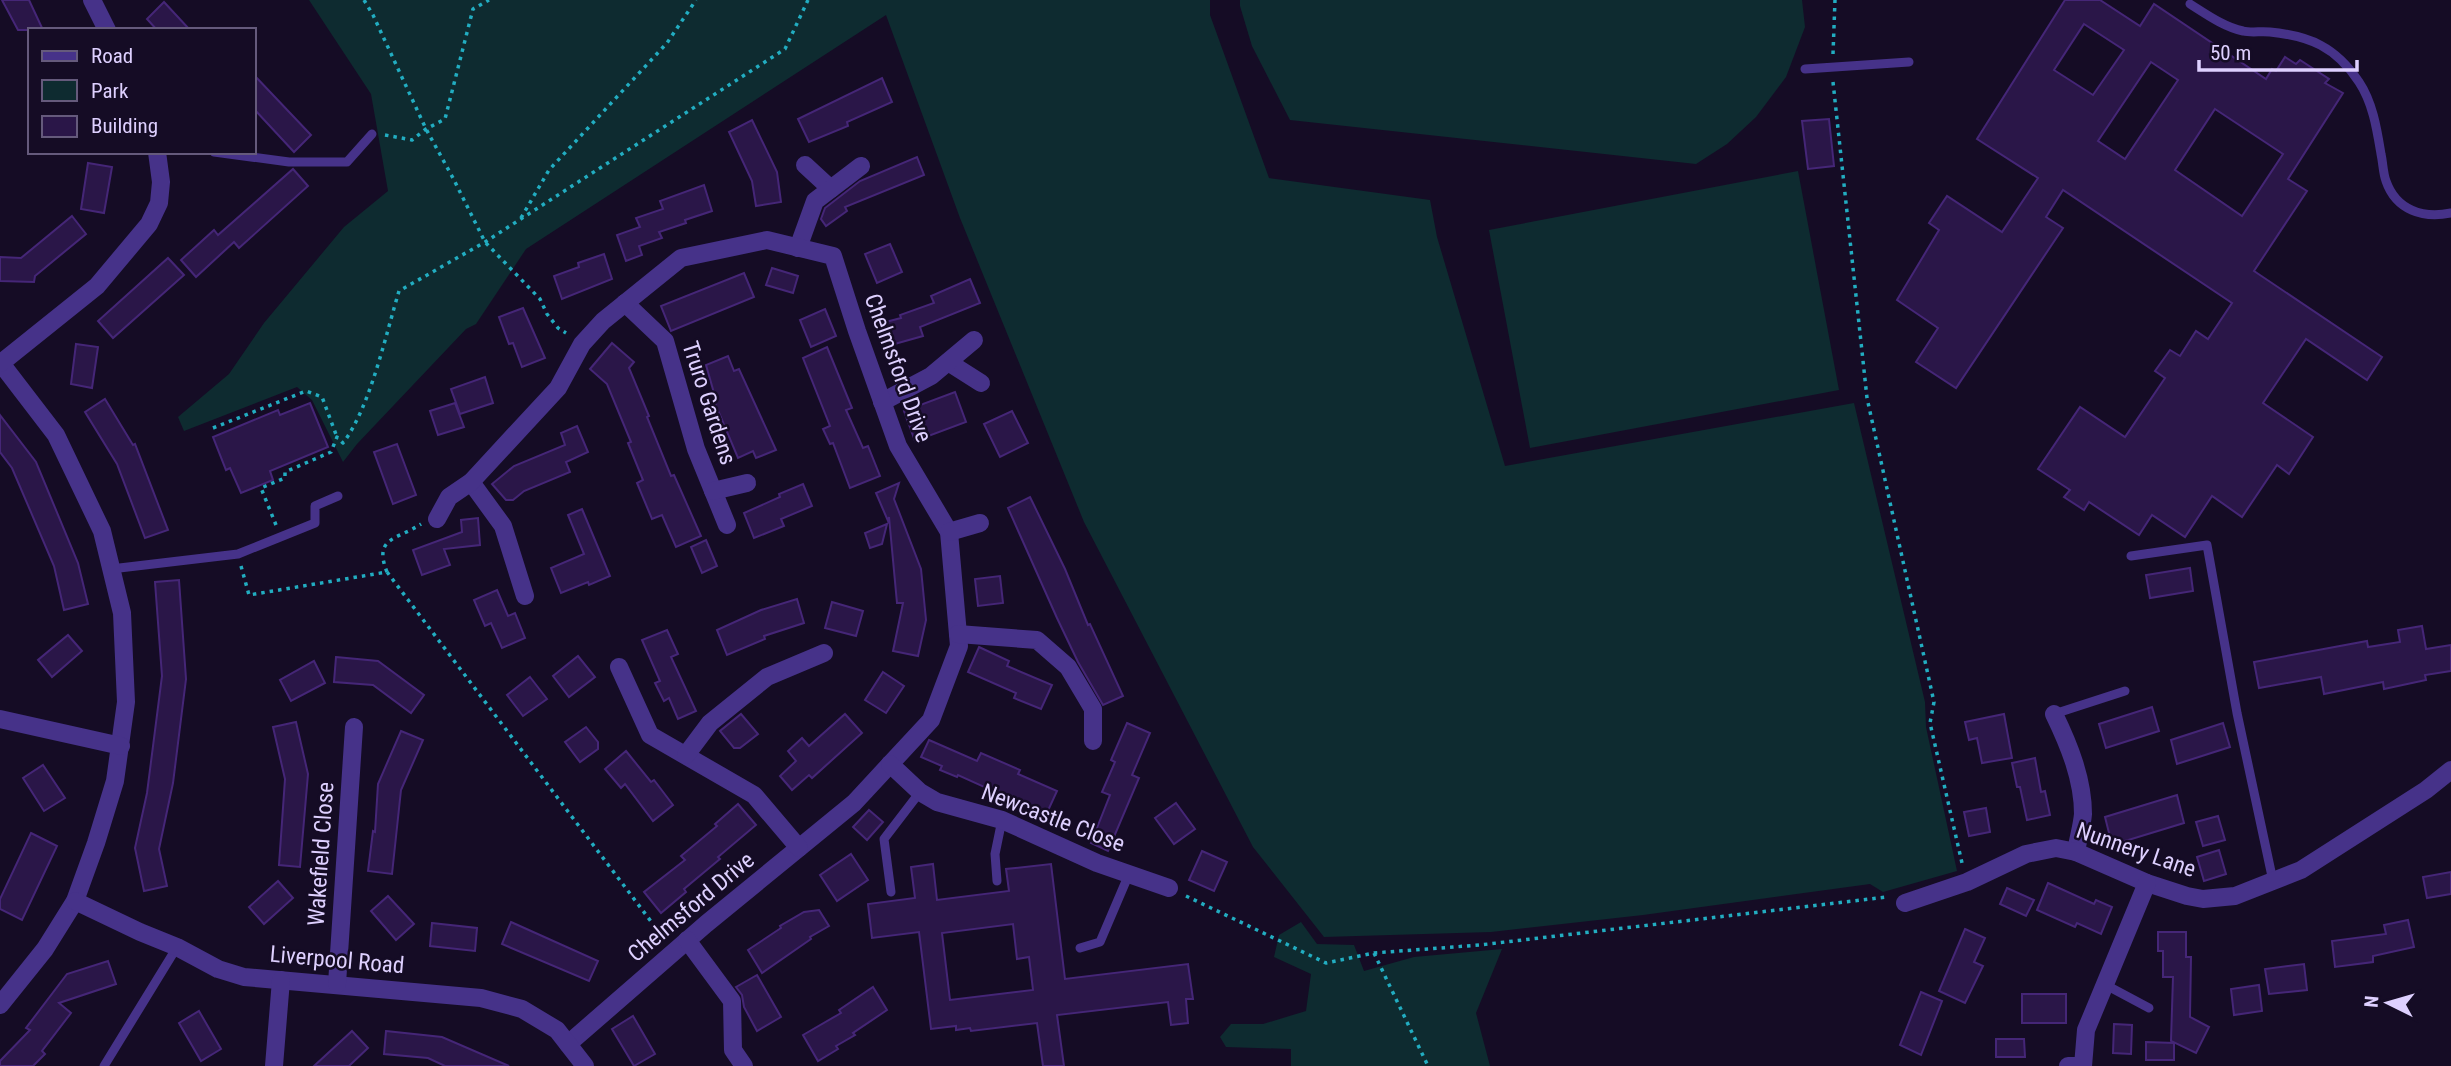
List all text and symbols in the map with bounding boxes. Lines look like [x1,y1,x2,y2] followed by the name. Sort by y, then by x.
[28,28,256,154] legend
[2199,28,2356,72] scale bar
[2210,41,2251,65] text: 50 m
[91,44,133,68] text: Road
[91,79,129,103] text: Park
[91,114,158,138] text: Building
[859,290,937,446] street label: Chelmsford Drive
[676,338,742,468] street label: Truro Gardens
[977,778,1129,858] street label: Newcastle Close
[303,781,339,927] street label: Wakefield Close
[2073,817,2199,883] street label: Nunnery Lane
[622,846,760,968] street label: Chelmsford Drive
[269,941,405,979] street label: Liverpool Road
[2353,968,2423,1038] north arrow
[2360,995,2384,1008] text: N

